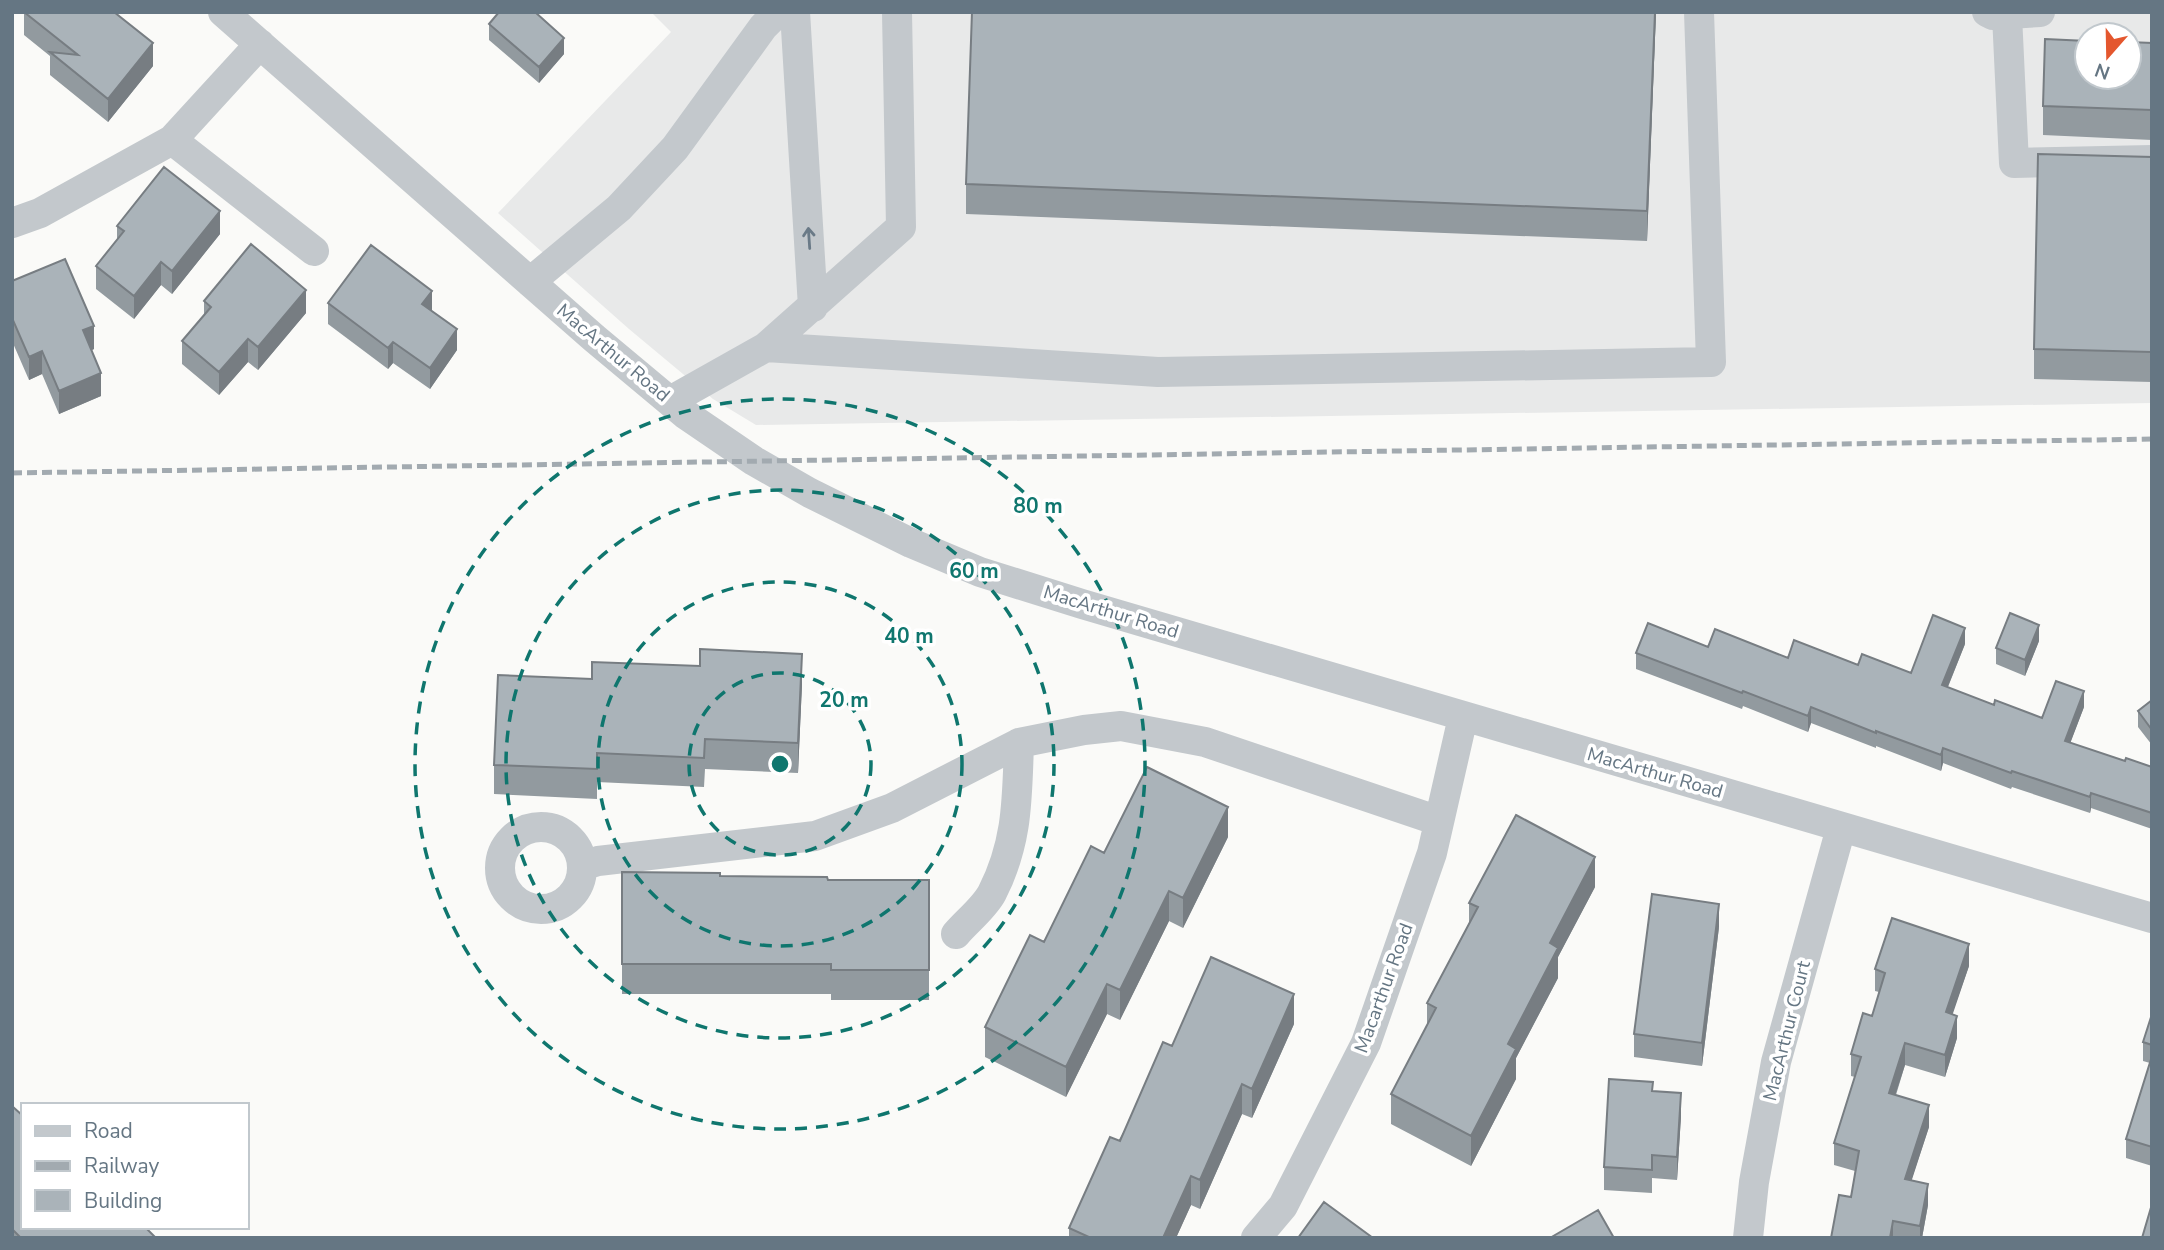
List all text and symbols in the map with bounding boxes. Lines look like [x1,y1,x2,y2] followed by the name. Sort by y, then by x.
[2073,21,2143,91] north arrow
[2091,56,2114,86] text: N
[802,228,815,250] one-way arrow
[551,298,675,408] street label: MacArthur Road
[1013,492,1063,520] text: 80 m
[949,557,999,585] text: 60 m
[1040,579,1182,645] street label: MacArthur Road
[884,622,934,650] text: 40 m
[819,686,869,714] text: 20 m
[1584,741,1726,805] street label: MacArthur Road
[768,752,792,776] centre of rings
[1348,919,1420,1057] street label: Macarthur Road
[1757,958,1817,1104] street label: MacArthur Court
[21,1103,248,1229] legend
[84,1117,133,1145] text: Road
[84,1152,159,1180] text: Railway
[84,1187,162,1215] text: Building

